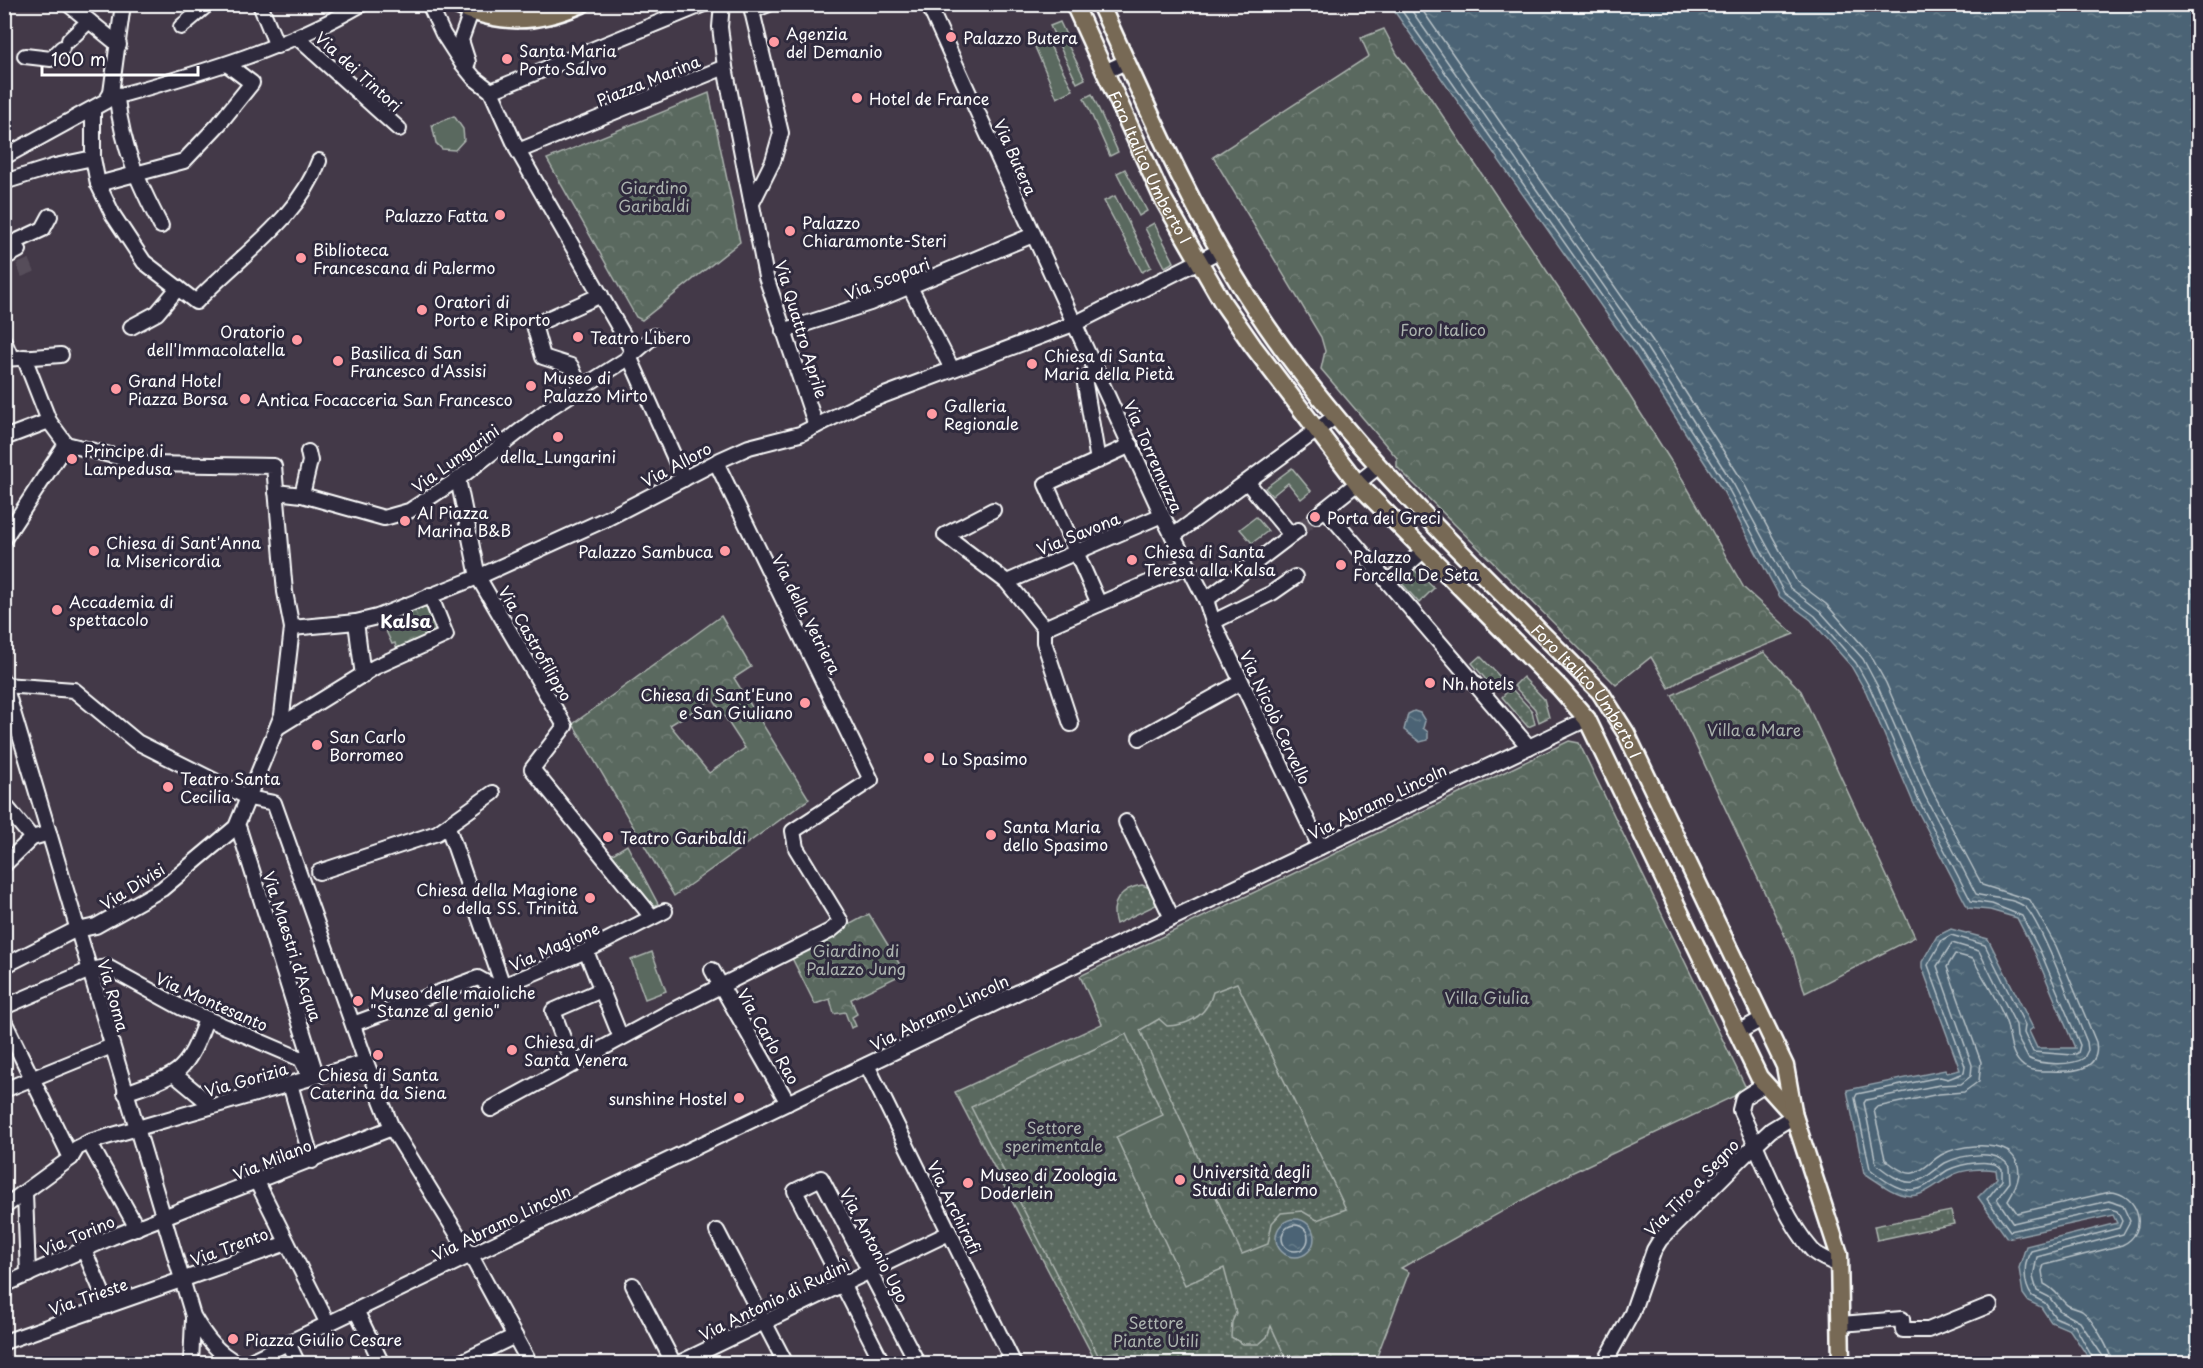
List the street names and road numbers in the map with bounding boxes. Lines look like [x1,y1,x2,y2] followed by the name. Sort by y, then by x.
[310,25,408,117] street label: Via dei Tintori
[593,48,703,112] street label: Piazza Marina
[1103,86,1198,248] street label: Foro Italico Umberto I
[988,115,1044,199] street label: Via Butera
[841,251,933,305] street label: Via Scopari
[770,257,834,401] street label: Via Quattro Aprile
[1118,396,1190,516] street label: Via Torremuzza
[406,418,504,498] street label: Via Lungarini
[637,435,715,493] street label: Via Alloro
[1033,505,1124,561] street label: Via Savona
[766,550,848,678] street label: Via della Vetriera
[493,581,579,705] street label: Via Castrofilippo
[1526,618,1648,762] street label: Foro Italico Umberto I
[1234,646,1318,788] street label: Via Nicolò Cervello
[1304,757,1450,845] street label: Via Abramo Lincoln
[95,857,169,915] street label: Via Divisi
[257,868,329,1024] street label: Via Maestri d'Acqua
[505,915,603,977] street label: Via Magione
[92,956,136,1034] street label: Via Roma
[152,965,272,1037] street label: Via Montesanto
[866,968,1012,1056] street label: Via Abramo Lincoln
[732,984,806,1089] street label: Via Carlo Rao
[201,1056,291,1102] street label: Via Gorizia
[229,1132,315,1186] street label: Via Milano
[1638,1133,1744,1241] street label: Via Tiro a Segno
[922,1156,988,1258] street label: Via Archirafi
[428,1178,574,1266] street label: Via Abramo Lincoln
[835,1183,915,1307] street label: Via Antonio Ugo
[36,1208,118,1262] street label: Via Torino
[187,1221,271,1271] street label: Via Trento
[695,1252,853,1346] street label: Via Antonio di Rudinì
[45,1271,131,1321] street label: Via Trieste

